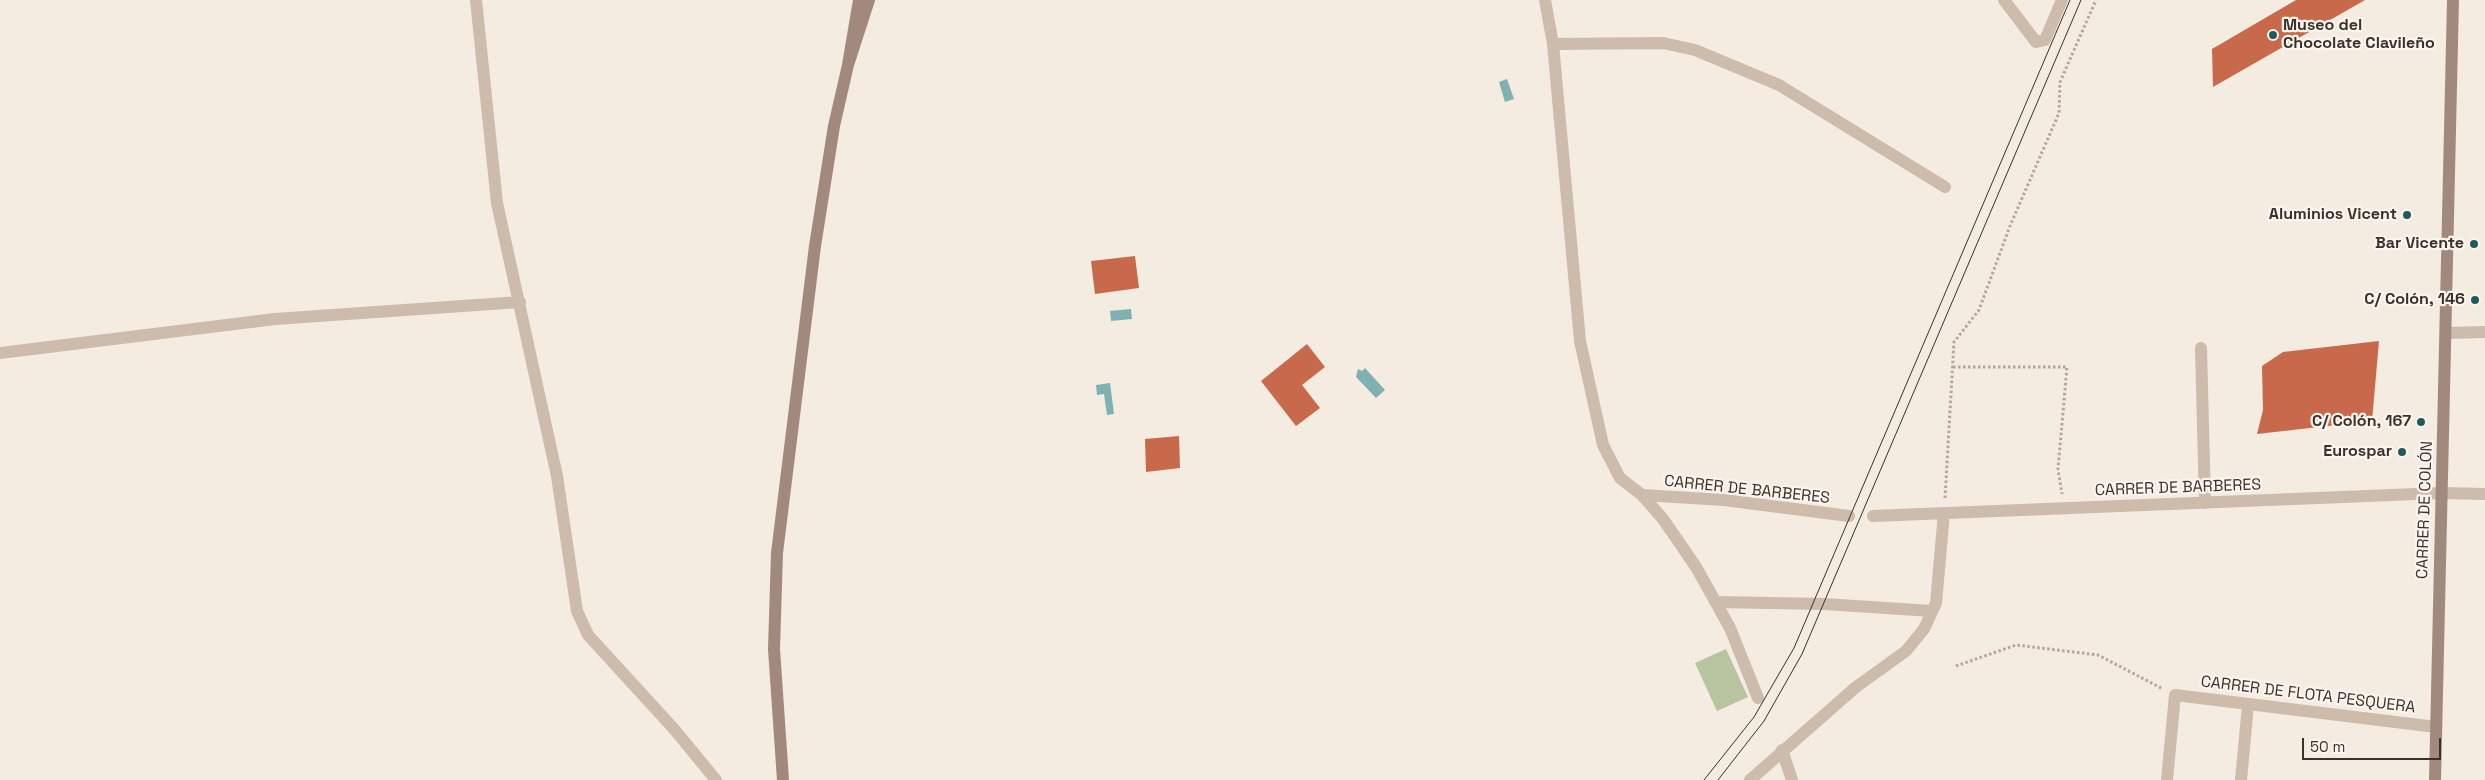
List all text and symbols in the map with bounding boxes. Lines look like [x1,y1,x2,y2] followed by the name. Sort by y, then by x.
[2283,16,2435,54] place label: Museo del Chocolate Clavileño
[2267,29,2279,41] marker: Museo del Chocolate Clavileño
[2269,205,2397,225] place label: Aluminios Vicent
[2401,209,2413,221] marker: Aluminios Vicent
[2375,234,2464,254] place label: Bar Vicente
[2468,238,2480,250] marker: Bar Vicente
[2364,290,2465,310] place label: C/ Colón, 146
[2469,294,2481,306] marker: C/ Colón, 146
[2312,412,2411,432] place label: C/ Colón, 167
[2415,416,2427,428] marker: C/ Colón, 167
[2413,441,2437,579] street label: CARRER DE COLÓN
[2323,442,2392,462] place label: Eurospar
[2396,446,2408,458] marker: Eurospar
[1663,472,1831,508] street label: CARRER DE BARBERES
[2094,475,2262,501] street label: CARRER DE BARBERES
[2200,672,2416,718] street label: CARRER DE FLOTA PESQUERA
[2305,728,2444,760] scale bar
[2310,737,2345,756] text: 50 m

